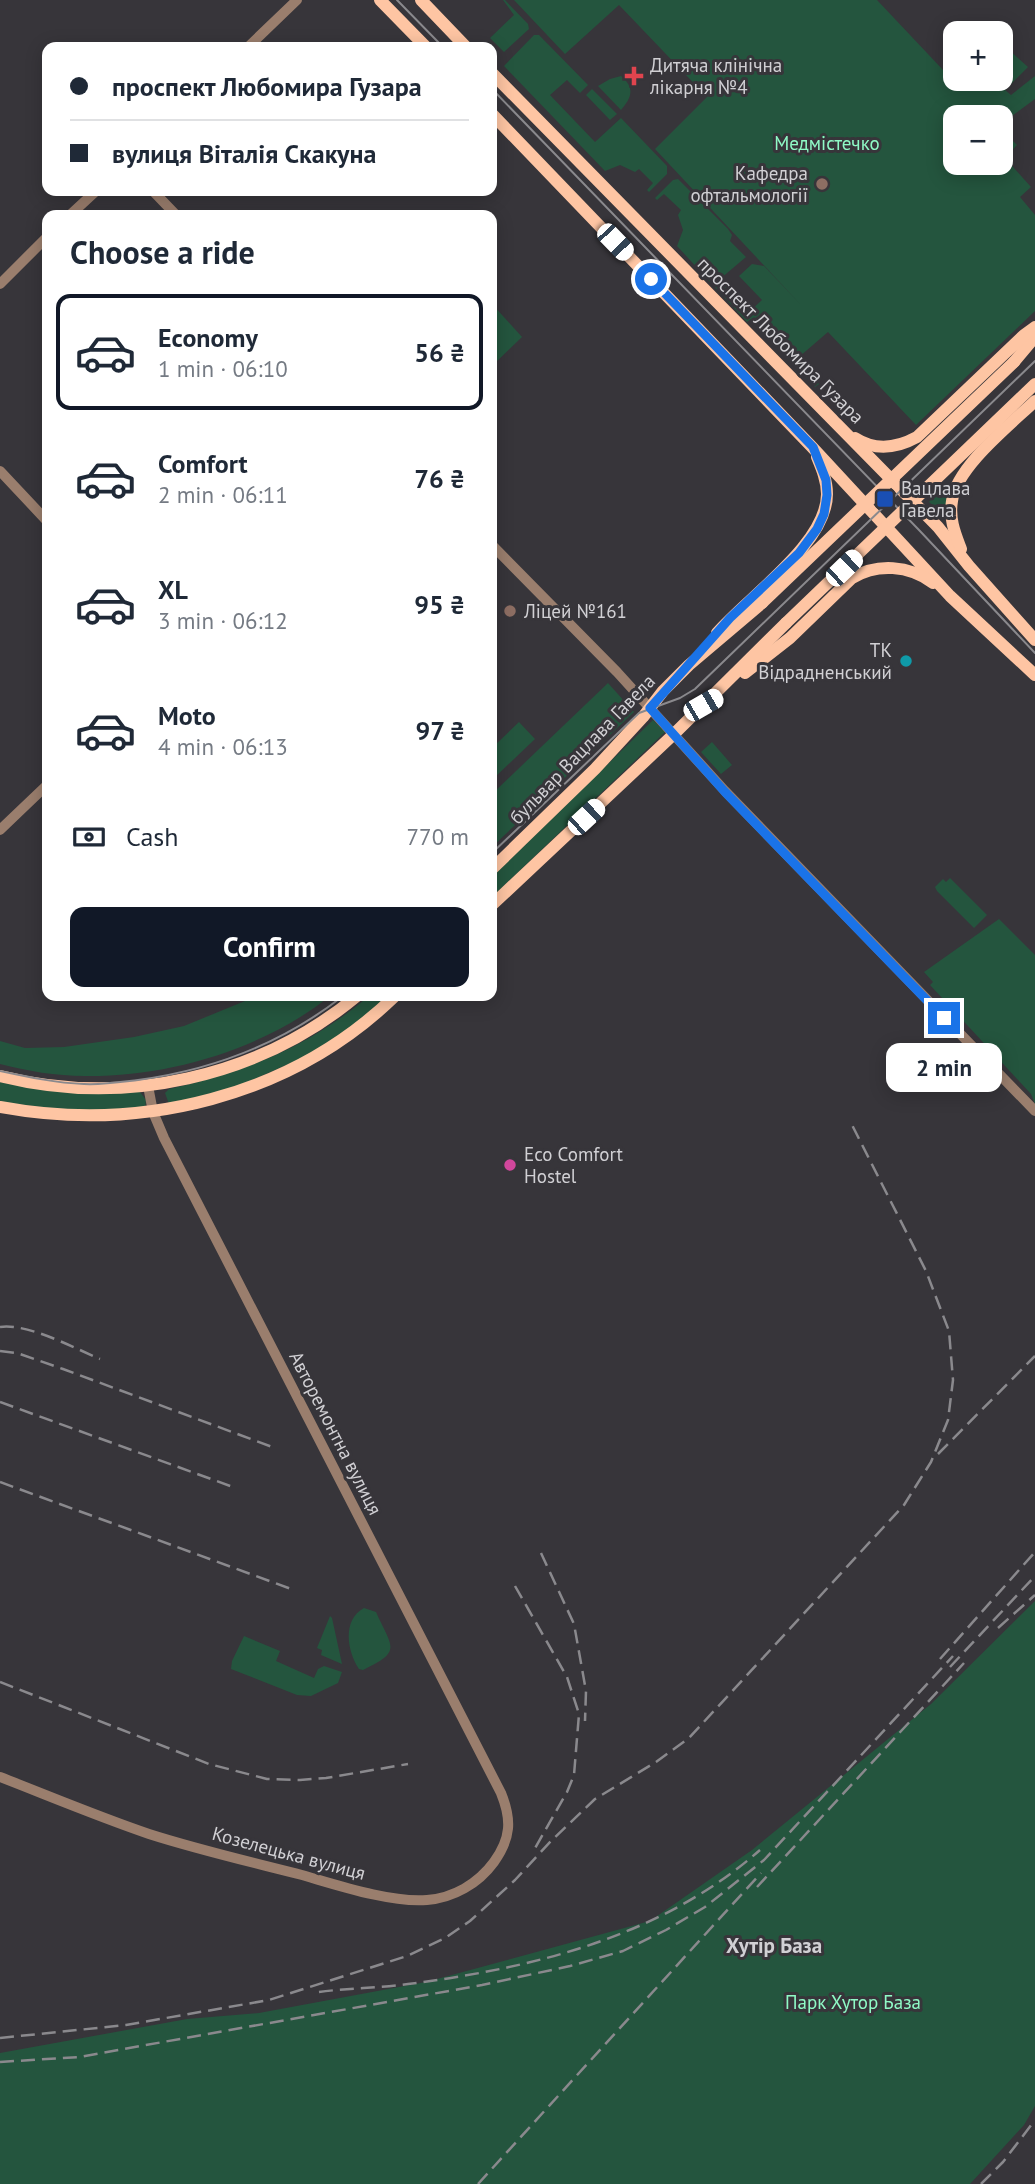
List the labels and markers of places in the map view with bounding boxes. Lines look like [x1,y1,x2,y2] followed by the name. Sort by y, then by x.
[649,53,782,99] place label: Дитяча клінічна лікарня №4
[624,66,644,86] marker: Дитяча клінічна лікарня №4
[690,161,808,207] place label: Кафедра офтальмології
[814,176,830,192] marker: Кафедра офтальмології
[901,476,970,522] place label: Вацлава Гавела
[875,489,895,509] marker: Вацлава Гавела
[523,599,627,623] place label: Ліцей №161
[502,603,518,619] marker: Ліцей №161
[758,638,892,684] place label: ТК Відрадненський
[898,653,914,669] marker: ТК Відрадненський
[524,1142,623,1188] place label: Eco Comfort Hostel
[502,1157,518,1173] marker: Eco Comfort Hostel

